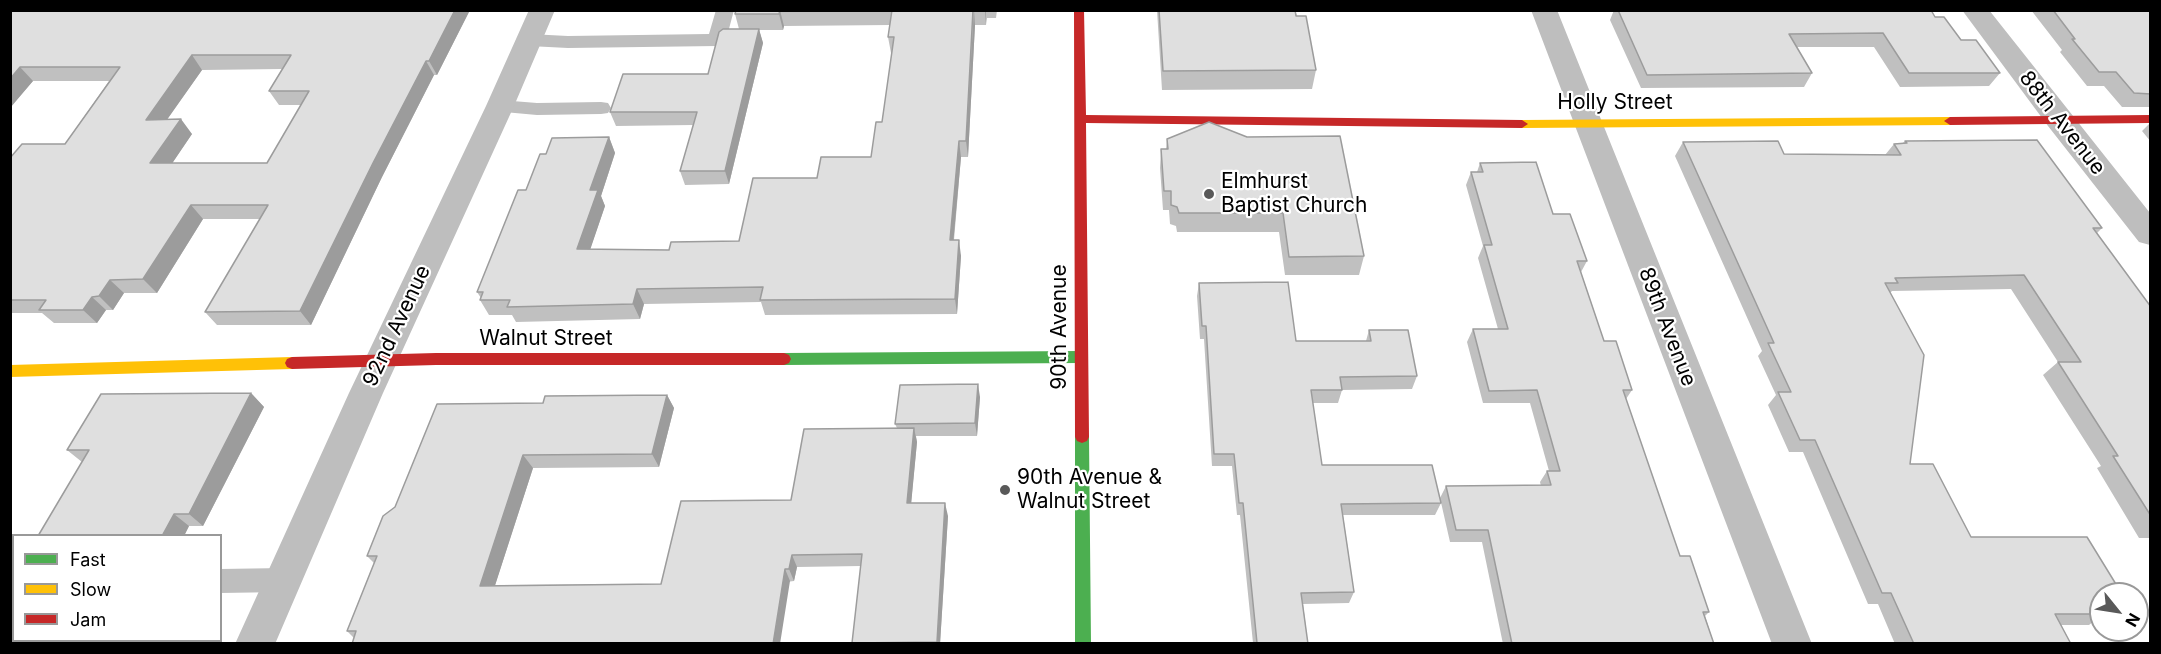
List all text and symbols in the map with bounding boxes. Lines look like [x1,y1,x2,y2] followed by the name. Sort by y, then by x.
[2014,66,2110,180] street label: 88th Avenue
[1557,90,1673,116] street label: Holly Street
[1221,169,1367,219] place label: Elmhurst Baptist Church
[1202,187,1216,201] marker: Elmhurst Baptist Church
[358,261,436,391] street label: 92nd Avenue
[1047,264,1073,390] street label: 90th Avenue
[1633,264,1701,390] street label: 89th Avenue
[479,326,613,352] street label: Walnut Street
[1017,465,1162,515] place label: 90th Avenue & Walnut Street
[998,483,1012,497] marker: 90th Avenue & Walnut Street
[12,534,222,642] legend
[70,549,106,570] text: Fast
[70,579,111,600] text: Slow
[2089,582,2149,642] north arrow
[70,609,106,630] text: Jam
[2121,610,2145,630] text: N

